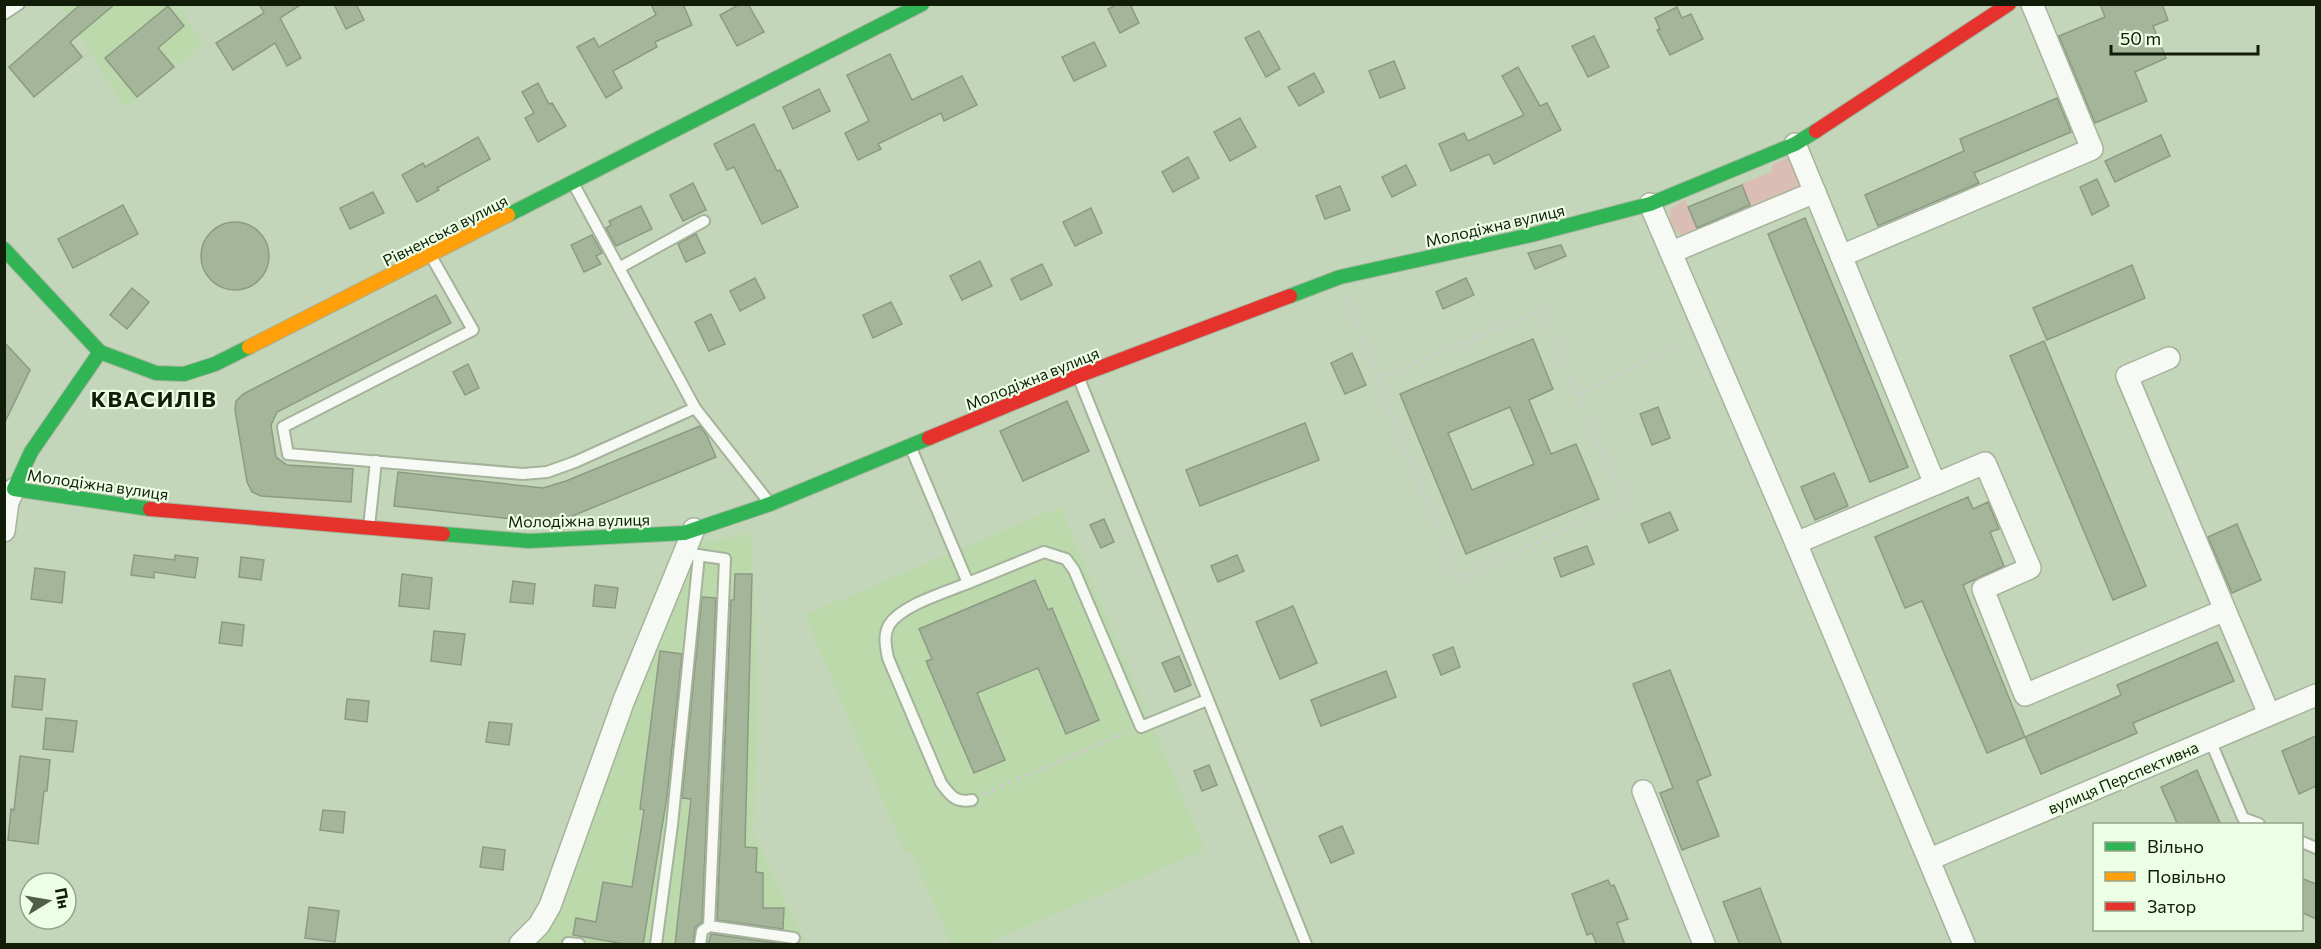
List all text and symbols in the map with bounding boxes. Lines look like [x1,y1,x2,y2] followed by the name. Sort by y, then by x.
[2111,18,2258,56] scale bar
[2120,27,2161,49] text: 50 m
[379,190,511,270] street label: Рівненська вулиця
[1423,200,1567,250] street label: Молодіжна вулиця
[962,343,1102,413] street label: Молодіжна вулиця
[91,385,217,412] district label: КВАСИЛІВ
[26,465,170,503] street label: Молодіжна вулиця
[508,509,650,531] street label: Молодіжна вулиця
[2045,737,2201,817] street label: вулиця Перспективна
[2093,823,2303,931] legend
[2147,835,2204,857] text: Вільно
[2147,865,2226,887] text: Повільно
[18,871,78,931] north arrow
[52,886,75,910] text: Пн
[2147,895,2196,917] text: Затор

